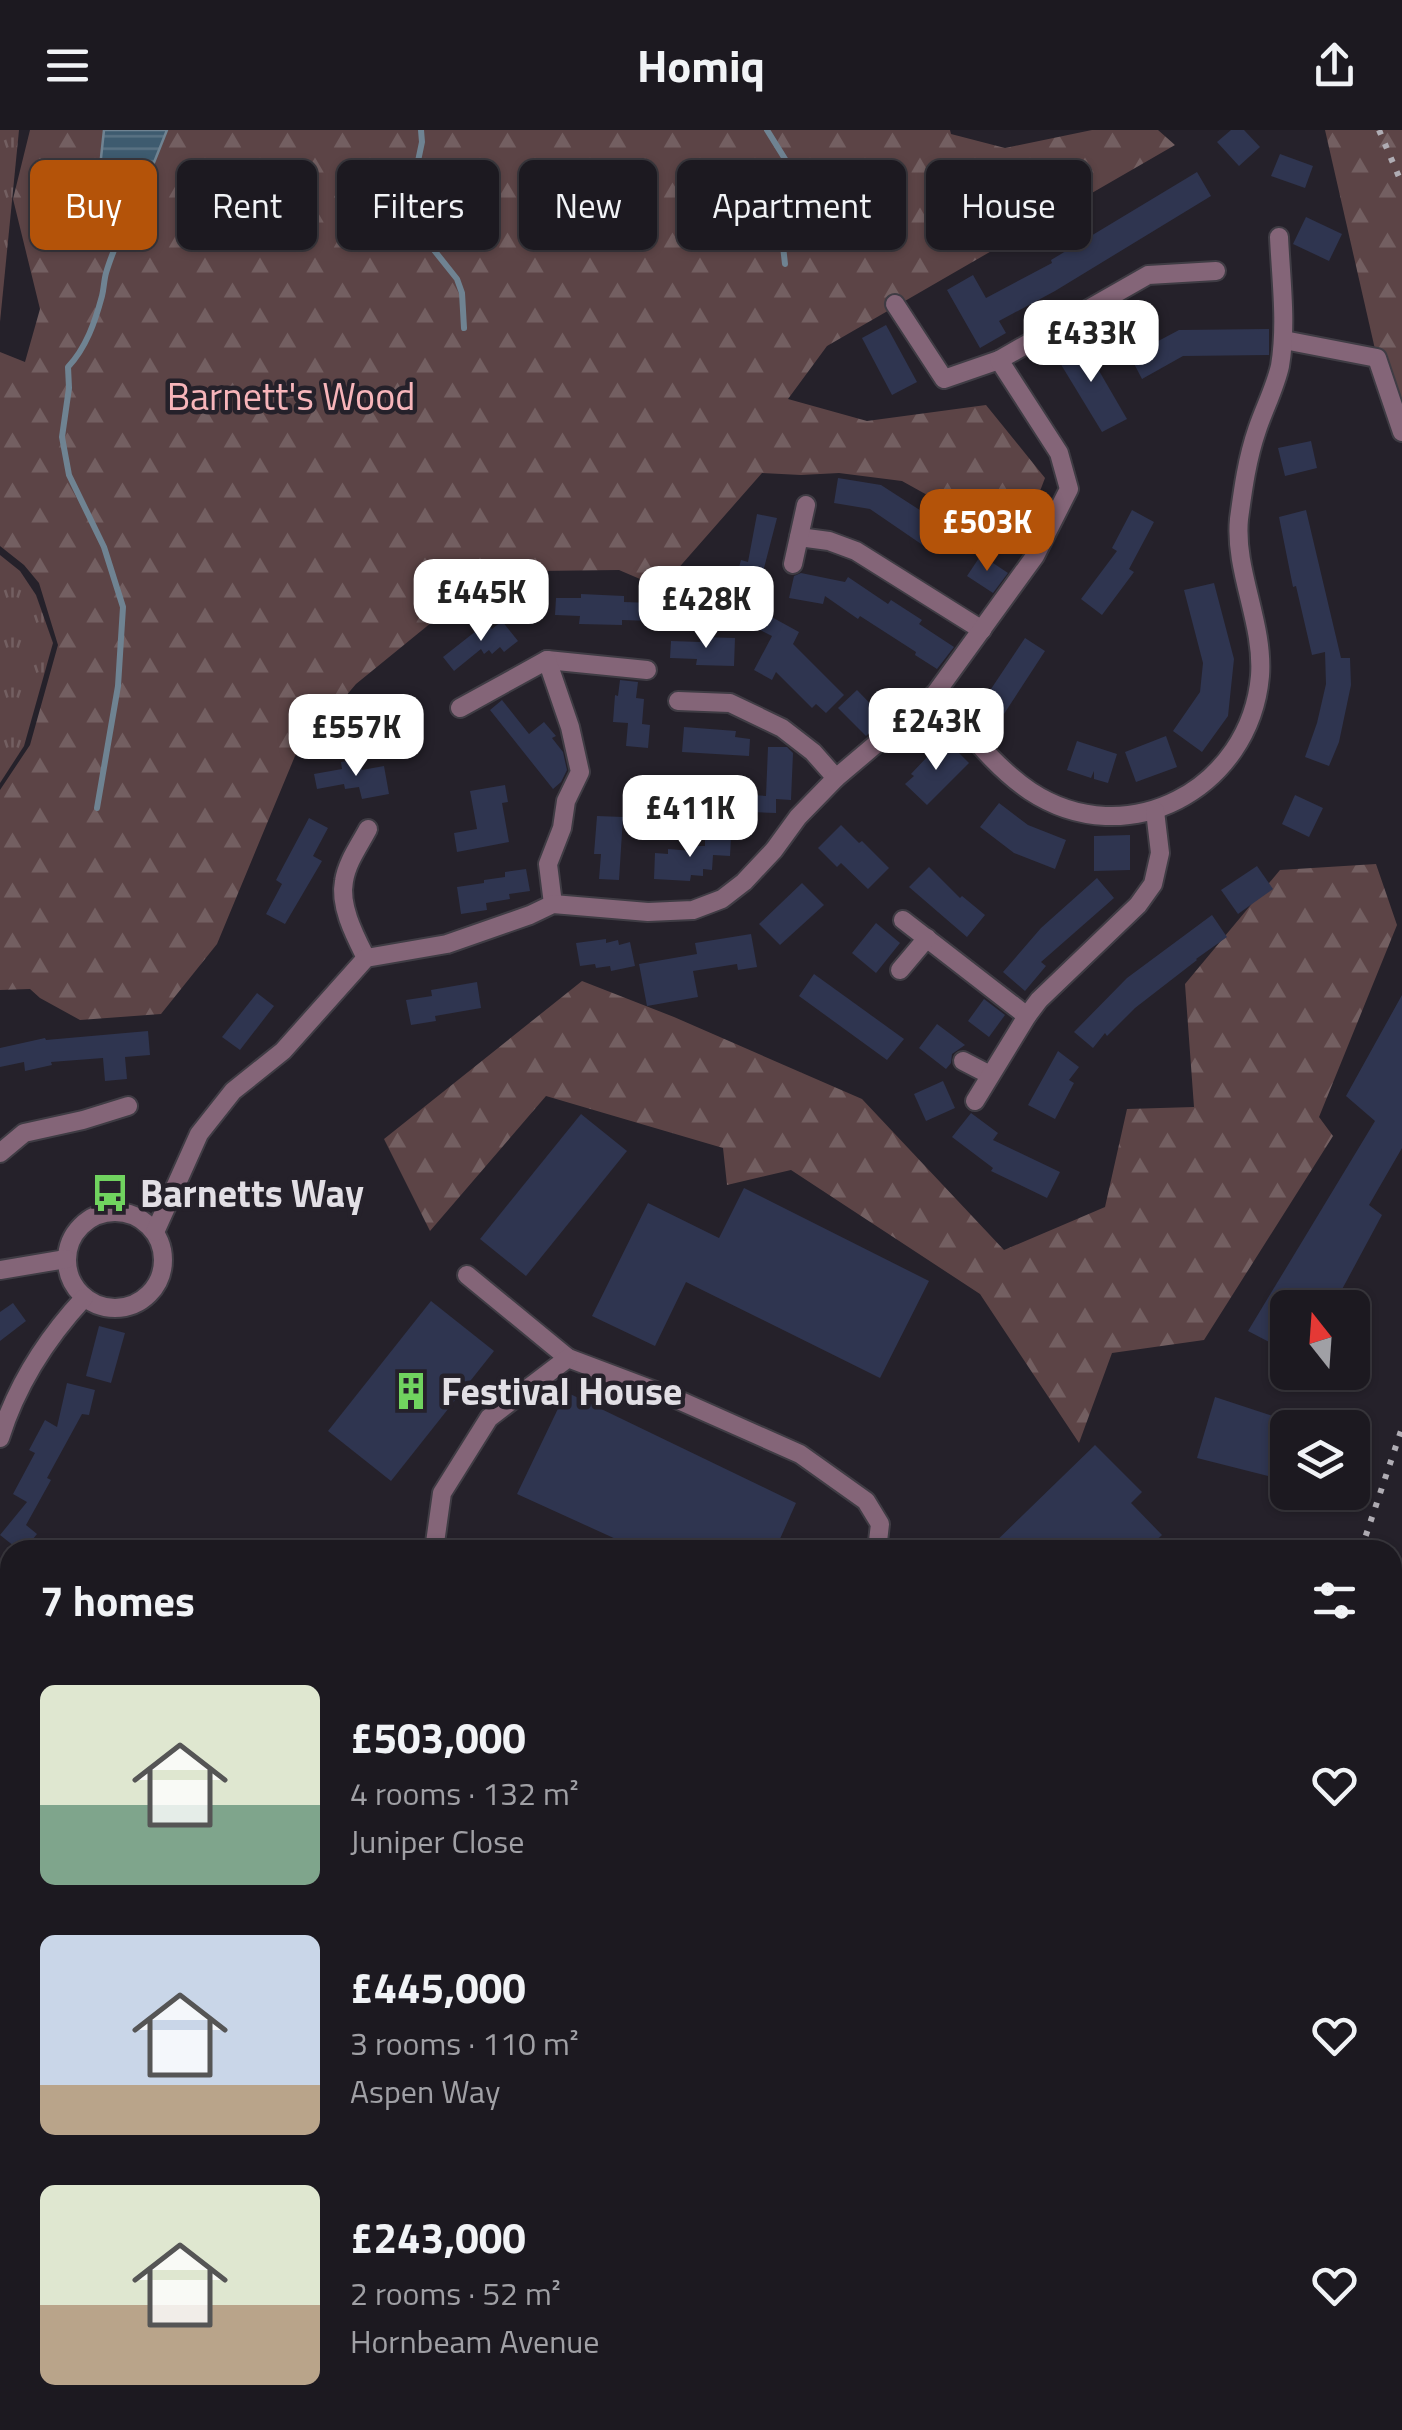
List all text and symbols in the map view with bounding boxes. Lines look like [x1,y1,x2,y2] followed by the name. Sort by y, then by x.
[637,31,765,99] text: Homiq
[40,38,95,93] icon: menu
[1307,38,1362,93] icon: share
[30,160,157,250] chip: Buy
[177,160,317,250] chip: Rent
[337,160,499,250] chip: Filters
[519,160,657,250] chip: New
[677,160,906,250] chip: Apartment
[926,160,1091,250] chip: House
[1021,300,1161,385] pin: £433K
[1046,308,1136,356] text: £433K
[167,367,415,425] park label: Barnett's Wood
[917,489,1057,574] pin: £503K
[942,497,1032,545] text: £503K
[411,559,551,644] pin: £445K
[636,566,776,651] pin: £428K
[436,567,526,615] text: £445K
[661,574,751,622] text: £428K
[866,688,1006,773] pin: £243K
[286,694,426,779] pin: £557K
[891,696,981,744] text: £243K
[311,702,401,750] text: £557K
[620,775,760,860] pin: £411K
[645,783,735,831] text: £411K
[140,1164,364,1222] place label: Barnetts Way
[89,1172,131,1214] bus stop icon: Barnetts Way
[1270,1290,1370,1390] north arrow
[1270,1290,1370,1510] map controls
[441,1362,682,1420] place label: Festival House
[390,1370,432,1412] building icon: Festival House
[1270,1410,1370,1510] button: layers
[40,1568,195,1632] text: 7 homes
[1307,1573,1362,1628] icon: filters
[350,1705,526,1769] text: £503,000
[120,1725,240,1845] icon: home
[1307,1758,1362,1813] icon: heart
[350,1769,579,1817] text: 4 rooms · 132 m²
[350,1817,524,1865] text: Juniper Close
[350,1955,526,2019] text: £445,000
[120,1975,240,2095] icon: home
[1307,2008,1362,2063] icon: heart
[350,2019,579,2067] text: 3 rooms · 110 m²
[350,2067,500,2115] text: Aspen Way
[350,2205,526,2269] text: £243,000
[120,2225,240,2345] icon: home
[1307,2258,1362,2313] icon: heart
[350,2269,561,2317] text: 2 rooms · 52 m²
[350,2317,600,2365] text: Hornbeam Avenue

